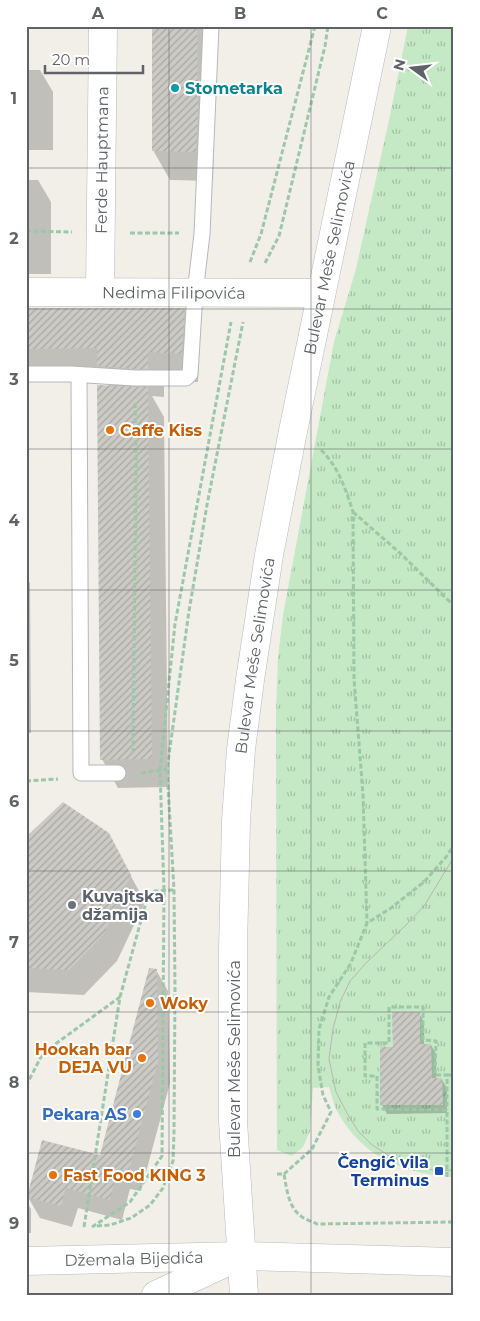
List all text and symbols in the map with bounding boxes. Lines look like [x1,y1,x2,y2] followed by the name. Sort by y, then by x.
[91,4,105,23] text: A
[234,4,246,23] text: B
[376,4,388,23] text: C
[45,42,142,74] scale bar
[388,42,438,92] north arrow
[52,50,90,69] text: 20 m
[389,57,410,72] text: N
[185,79,283,98] place label: Stometarka
[169,82,181,94] marker: Stometarka
[91,86,112,234] street label: Ferde Hauptmana
[11,89,17,108] text: 1
[300,159,358,357] street label: Bulevar Meše Selimovića
[9,229,19,248] text: 2
[102,283,246,302] street label: Nedima Filipovića
[8,370,19,389] text: 3
[120,421,203,440] place label: Caffe Kiss
[104,424,116,436] marker: Caffe Kiss
[8,511,20,530] text: 4
[231,556,278,755] street label: Bulevar Meše Selimovića
[9,651,19,670] text: 5
[9,792,19,811] text: 6
[82,887,164,924] place label: Kuvajtska džamija
[66,899,78,911] marker: Kuvajtska džamija
[9,933,19,952] text: 7
[225,960,244,1158] street label: Bulevar Meše Selimovića
[160,994,208,1013] place label: Woky
[144,997,156,1009] marker: Woky
[35,1040,132,1077] place label: Hookah bar DEJA VU
[136,1052,148,1064] marker: Hookah bar DEJA VU
[9,1073,19,1092] text: 8
[42,1105,127,1124] place label: Pekara AS
[131,1108,143,1120] marker: Pekara AS
[337,1153,429,1190] place label: Čengić vila Terminus
[433,1165,445,1177] marker: Čengić vila Terminus
[63,1166,206,1185] place label: Fast Food KING 3
[47,1169,59,1181] marker: Fast Food KING 3
[9,1214,19,1233] text: 9
[64,1247,204,1270] street label: Džemala Bijedića

